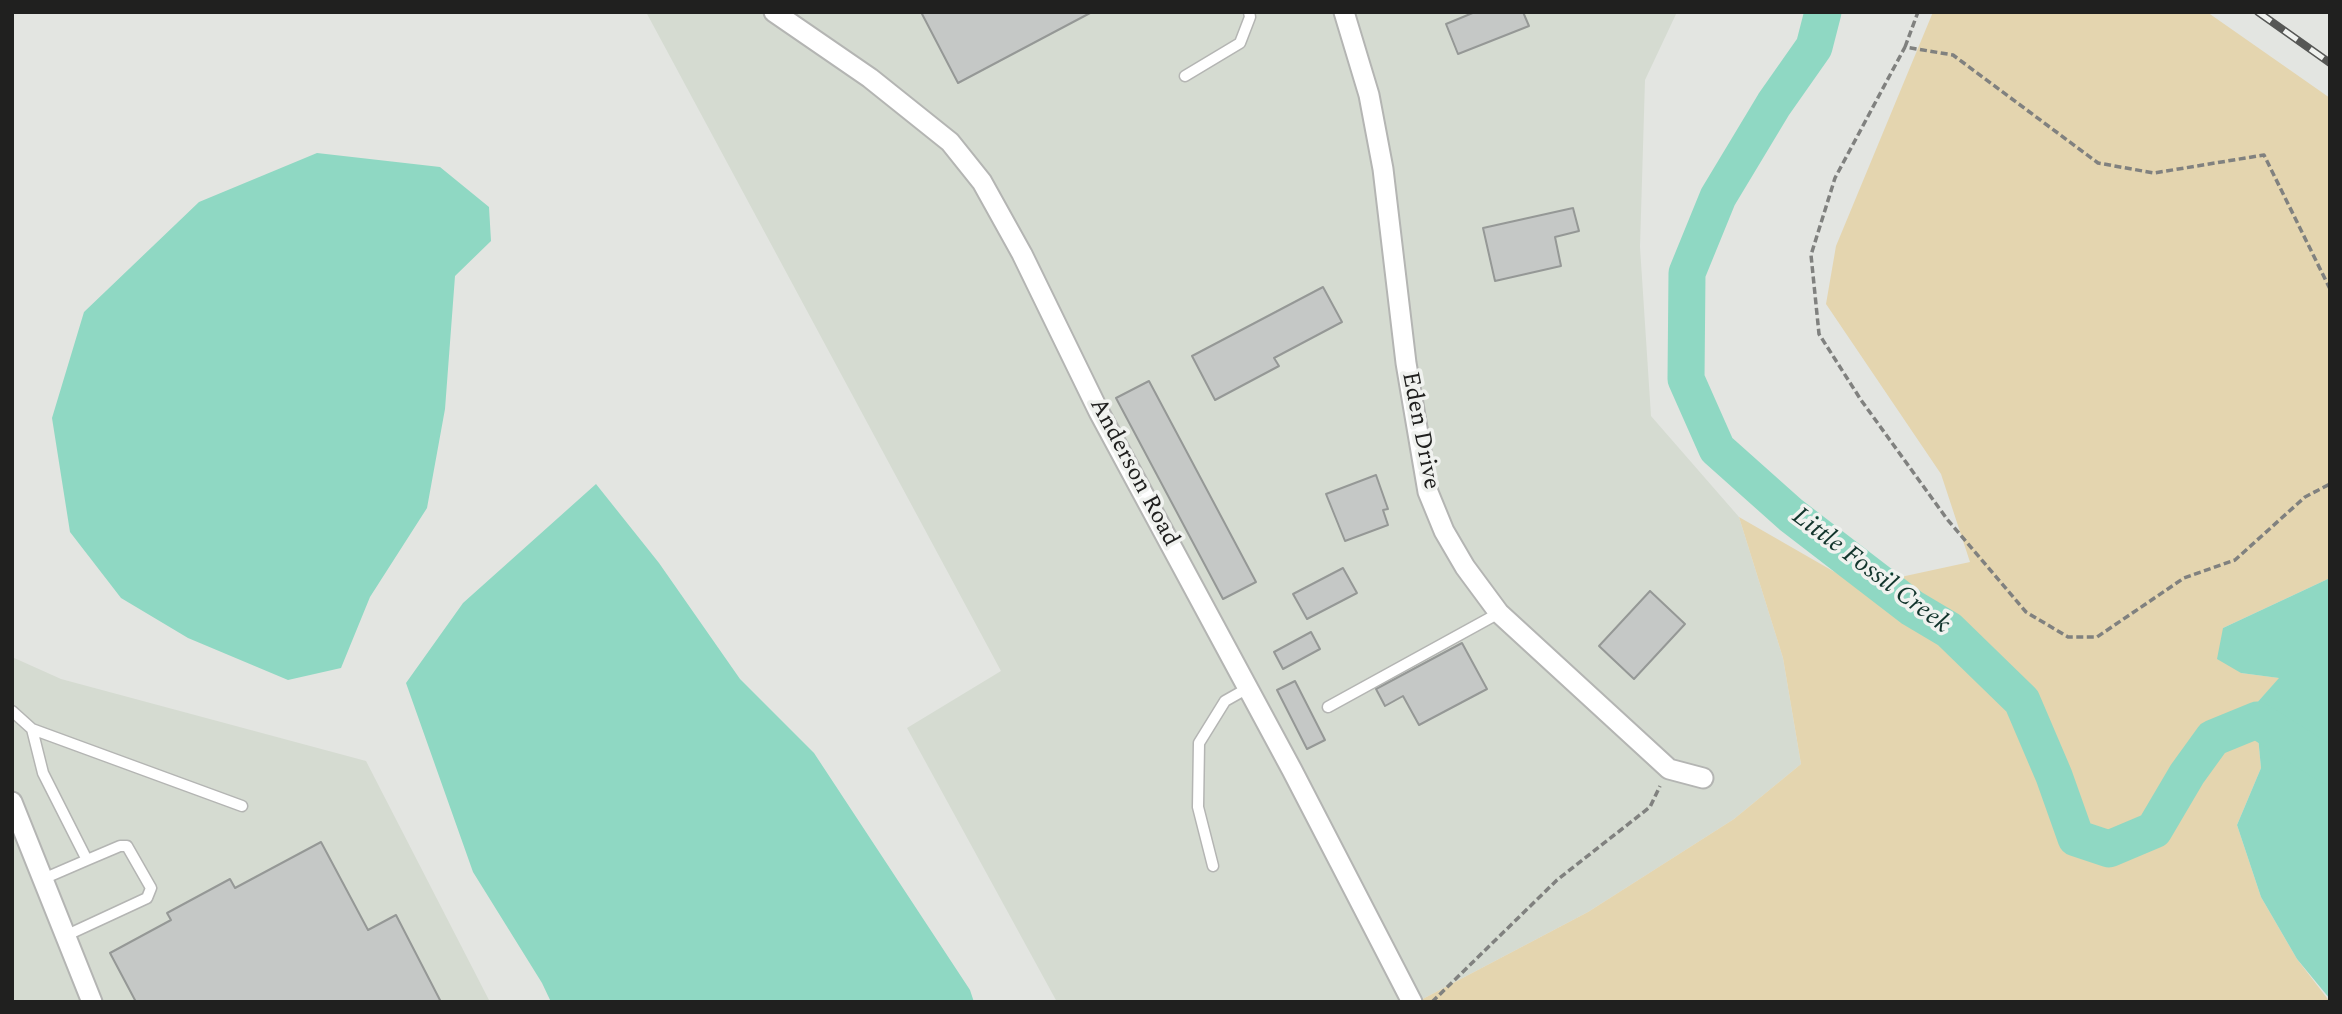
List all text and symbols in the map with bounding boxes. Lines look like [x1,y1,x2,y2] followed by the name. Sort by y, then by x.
[1393,370,1445,492] street label: Eden Drive
[1082,394,1184,552] street label: Anderson Road
[1785,502,1955,642] water label: Little Fossil Creek

